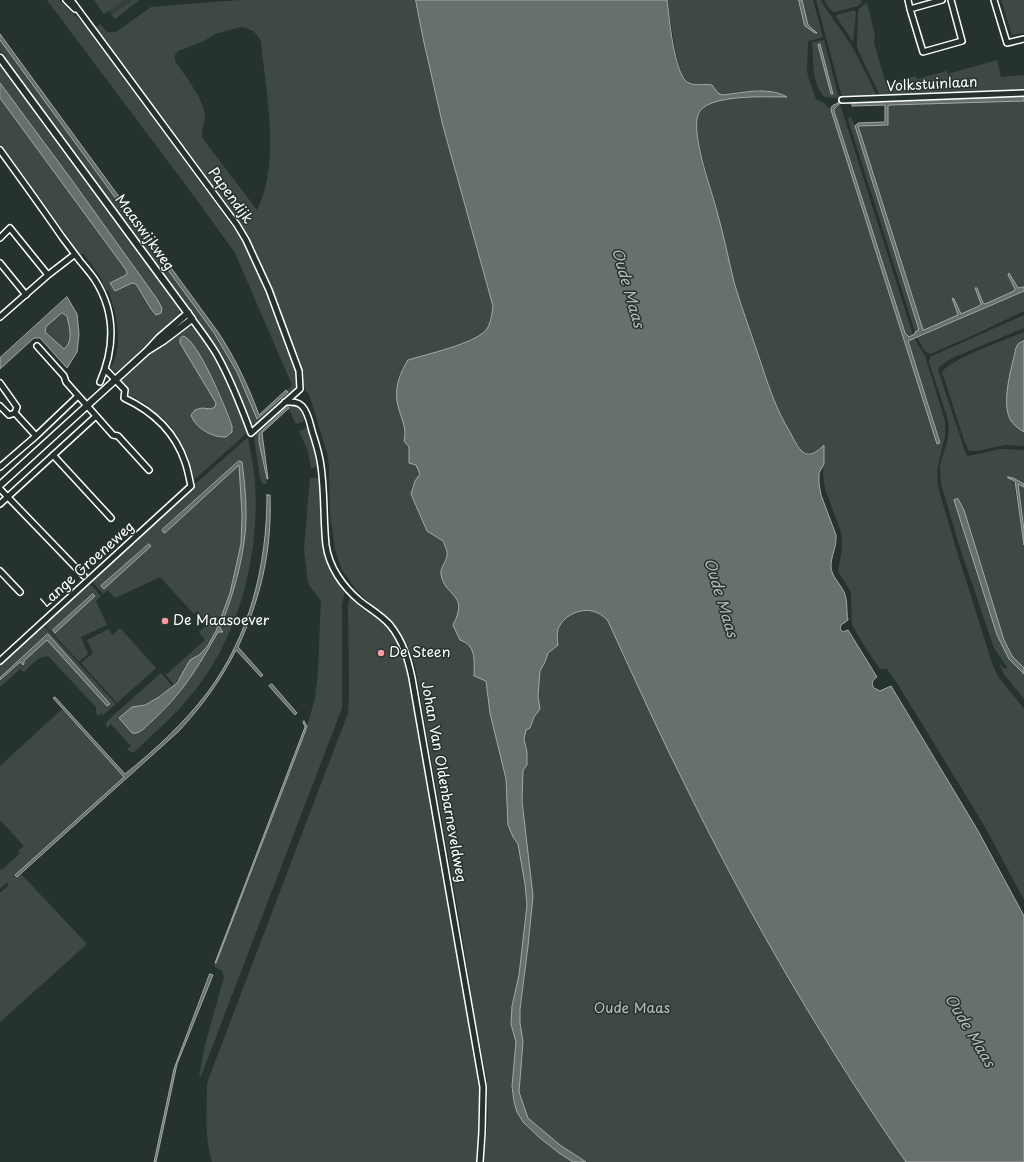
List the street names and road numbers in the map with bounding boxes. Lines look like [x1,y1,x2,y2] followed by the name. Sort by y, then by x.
[886,74,978,96] street label: Volkstuinlaan
[204,165,256,227] street label: Papendijk
[111,192,177,274] street label: Maaswijkweg
[38,519,138,611] street label: Lange Groeneweg
[417,680,469,884] street label: Johan Van Oldenbarneveldweg

